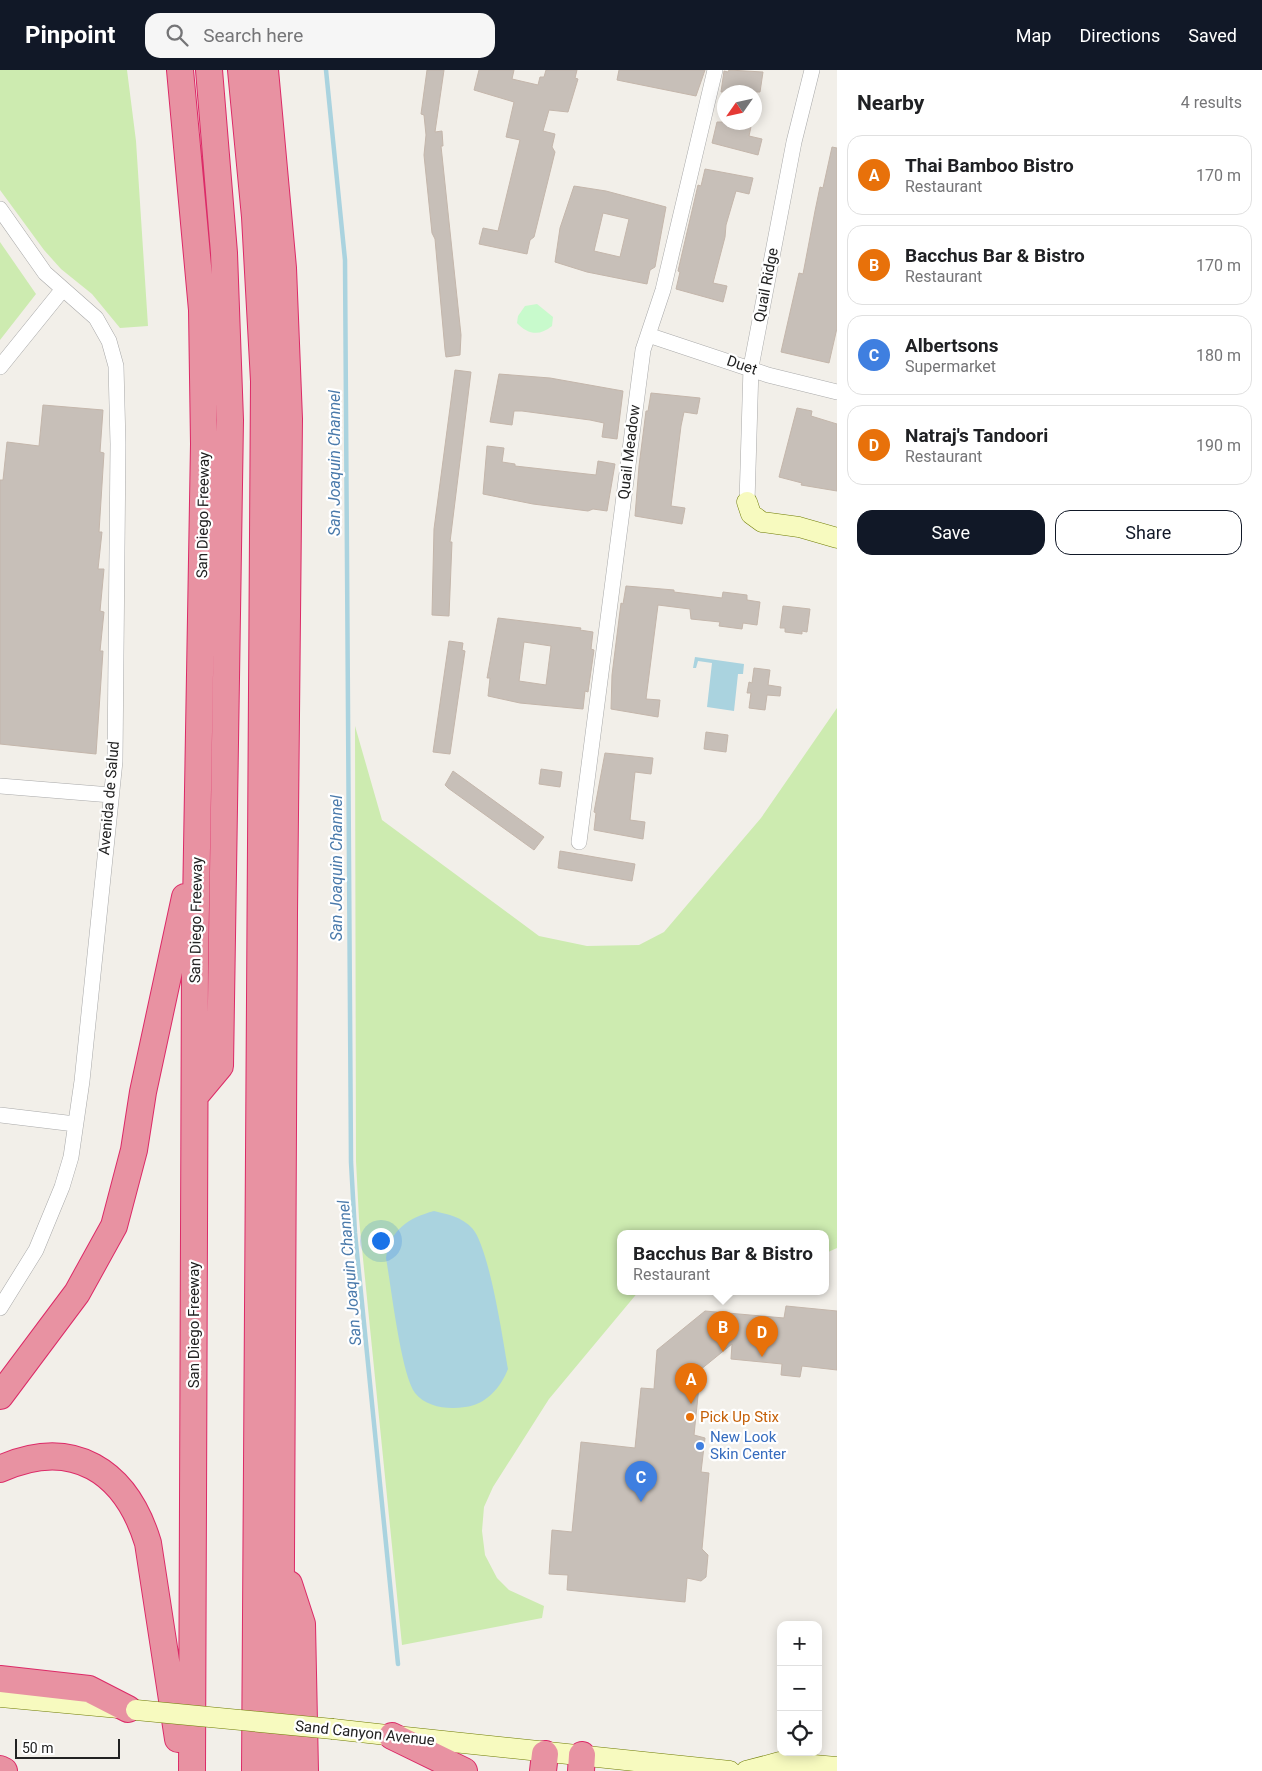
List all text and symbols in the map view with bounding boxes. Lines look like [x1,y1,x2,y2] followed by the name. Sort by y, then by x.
[145,13,495,58] search box
[25,21,115,49] text: Pinpoint
[163,21,191,49] icon: search
[203,24,303,47] text: Search here
[1016,25,1051,46] text: Map
[1079,25,1160,46] text: Directions
[1188,25,1237,46] text: Saved
[717,85,762,130] north arrow
[857,91,924,115] text: Nearby
[1181,93,1242,112] text: 4 results
[905,154,1074,177] text: Thai Bamboo Bistro
[869,166,879,185] text: A
[1196,166,1241,185] text: 170 m
[905,177,982,196] text: Restaurant
[905,244,1085,267] text: Bacchus Bar & Bistro
[750,246,782,324] street label: Quail Ridge
[869,256,879,275] text: B
[1196,256,1241,275] text: 170 m
[905,267,982,286] text: Restaurant
[905,334,999,357] text: Albertsons
[869,346,879,365] text: C
[1196,346,1241,365] text: 180 m
[724,351,760,379] street label: Duet
[905,357,996,376] text: Supermarket
[325,390,344,536] water label: San Joaquin Channel
[614,404,644,500] street label: Quail Meadow
[905,424,1048,447] text: Natraj's Tandoori
[869,436,879,455] text: D
[1196,436,1241,455] text: 190 m
[905,447,982,466] text: Restaurant
[193,452,213,578] street label: San Diego Freeway
[857,510,1045,555] button: Save
[1055,510,1242,555] button: Share
[95,740,123,856] street label: Avenida de Salud
[327,795,346,941] water label: San Joaquin Channel
[186,857,206,983] street label: San Diego Freeway
[334,1199,365,1346] water label: San Joaquin Channel
[368,1228,394,1254] your location
[617,1230,829,1295] popup
[633,1242,813,1265] text: Bacchus Bar & Bistro
[185,1262,203,1388] street label: San Diego Freeway
[633,1265,710,1284] text: Restaurant
[707,1311,739,1352] pin: B
[746,1316,778,1357] pin: D
[675,1363,707,1404] pin: A
[700,1408,780,1426] place label: Pick Up Stix
[684,1411,696,1423] marker: Pick Up Stix
[710,1428,786,1463] place label: New Look Skin Center
[694,1440,706,1452] marker: New Look Skin Center
[625,1461,657,1502] pin: C
[777,1621,822,1756] map controls
[777,1621,822,1666] button: +
[777,1666,822,1711] button: −
[777,1711,822,1756] button: locate
[294,1717,436,1749] street label: Sand Canyon Avenue
[15,1736,120,1759] scale bar
[22,1740,54,1756] text: 50 m

